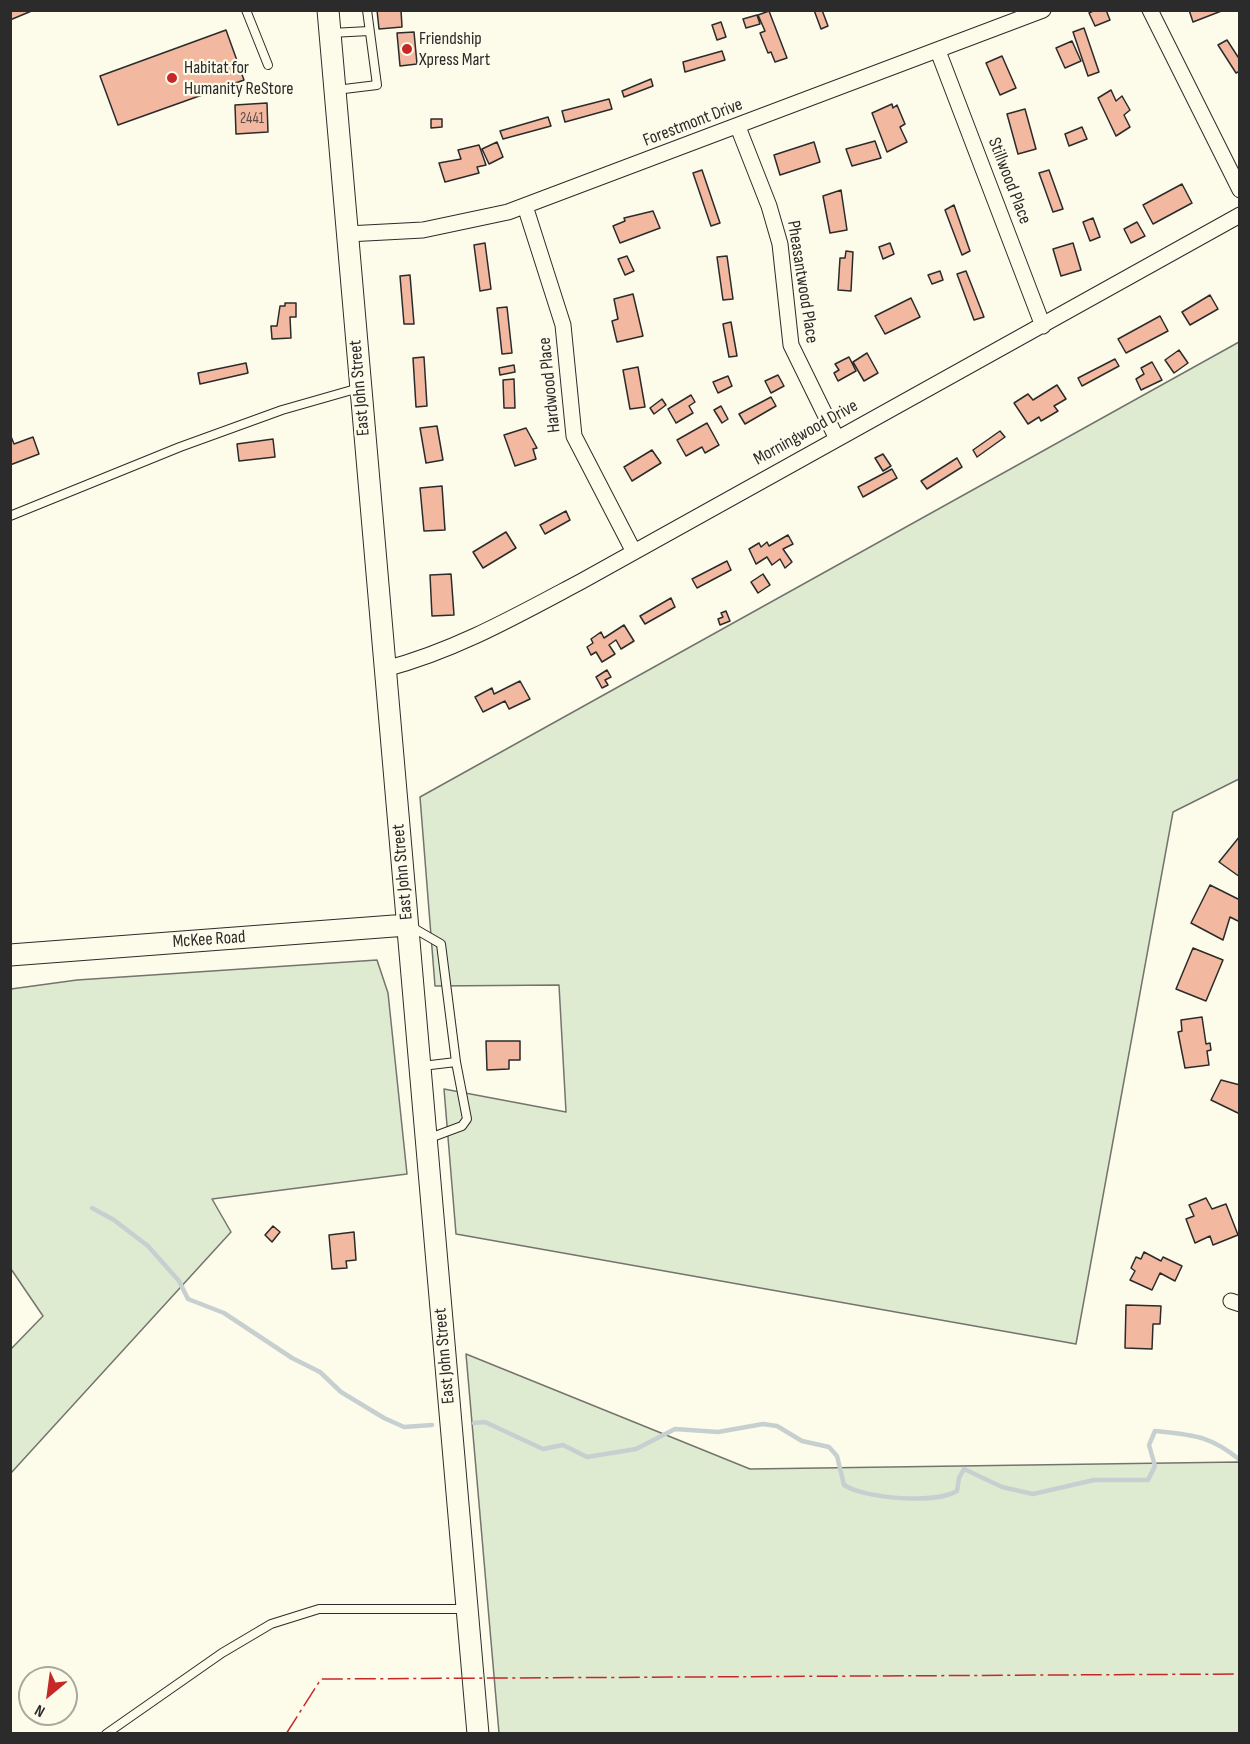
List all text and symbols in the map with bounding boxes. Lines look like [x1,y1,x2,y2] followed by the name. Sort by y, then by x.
[419,28,490,70] place label: Friendship Xpress Mart
[400,42,414,56] marker: Friendship Xpress Mart
[184,57,294,100] place label: Habitat for Humanity ReStore
[165,71,179,85] marker: Habitat for Humanity ReStore
[640,94,746,152] street label: Forestmont Drive
[240,110,264,128] house number: 2441
[983,135,1035,227] street label: Stillwood Place
[782,219,822,345] street label: Pheasantwood Place
[534,336,566,434] street label: Hardwood Place
[345,339,375,437] street label: East John Street
[750,395,862,471] street label: Morningwood Drive
[388,823,418,921] street label: East John Street
[172,927,246,953] street label: McKee Road
[430,1307,460,1405] street label: East John Street
[18,1666,78,1726] north arrow
[32,1700,48,1721] text: N

